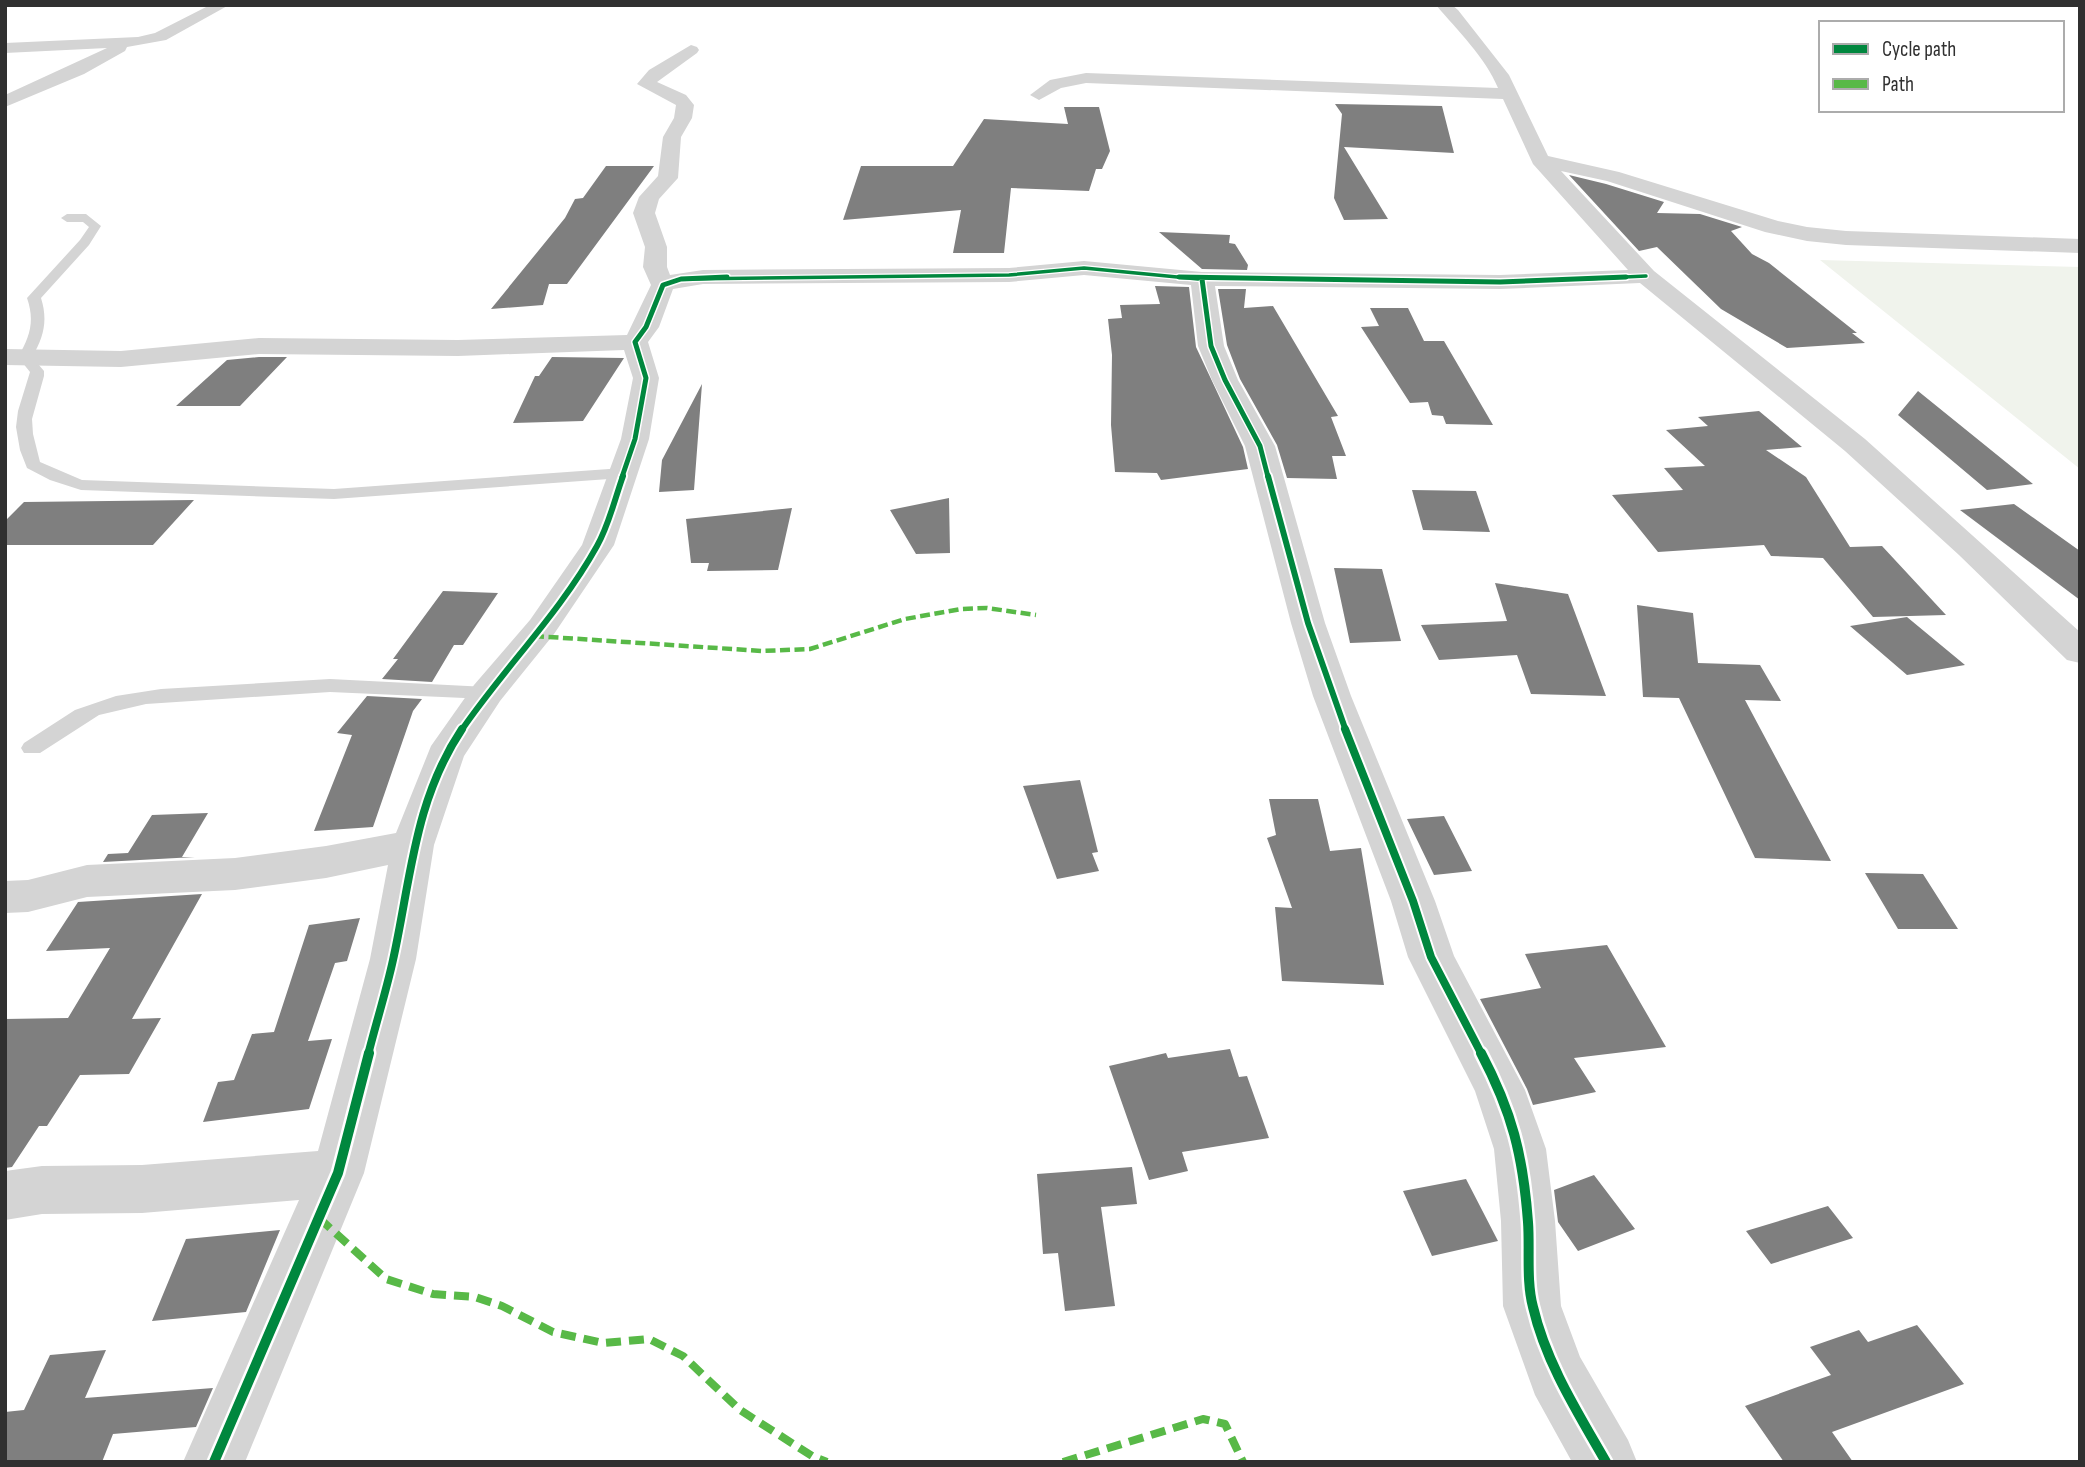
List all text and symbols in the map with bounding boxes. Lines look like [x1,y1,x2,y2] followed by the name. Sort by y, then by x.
[1819,21,2064,112] legend
[1882,37,1956,62] text: Cycle path
[1882,72,1914,97] text: Path

